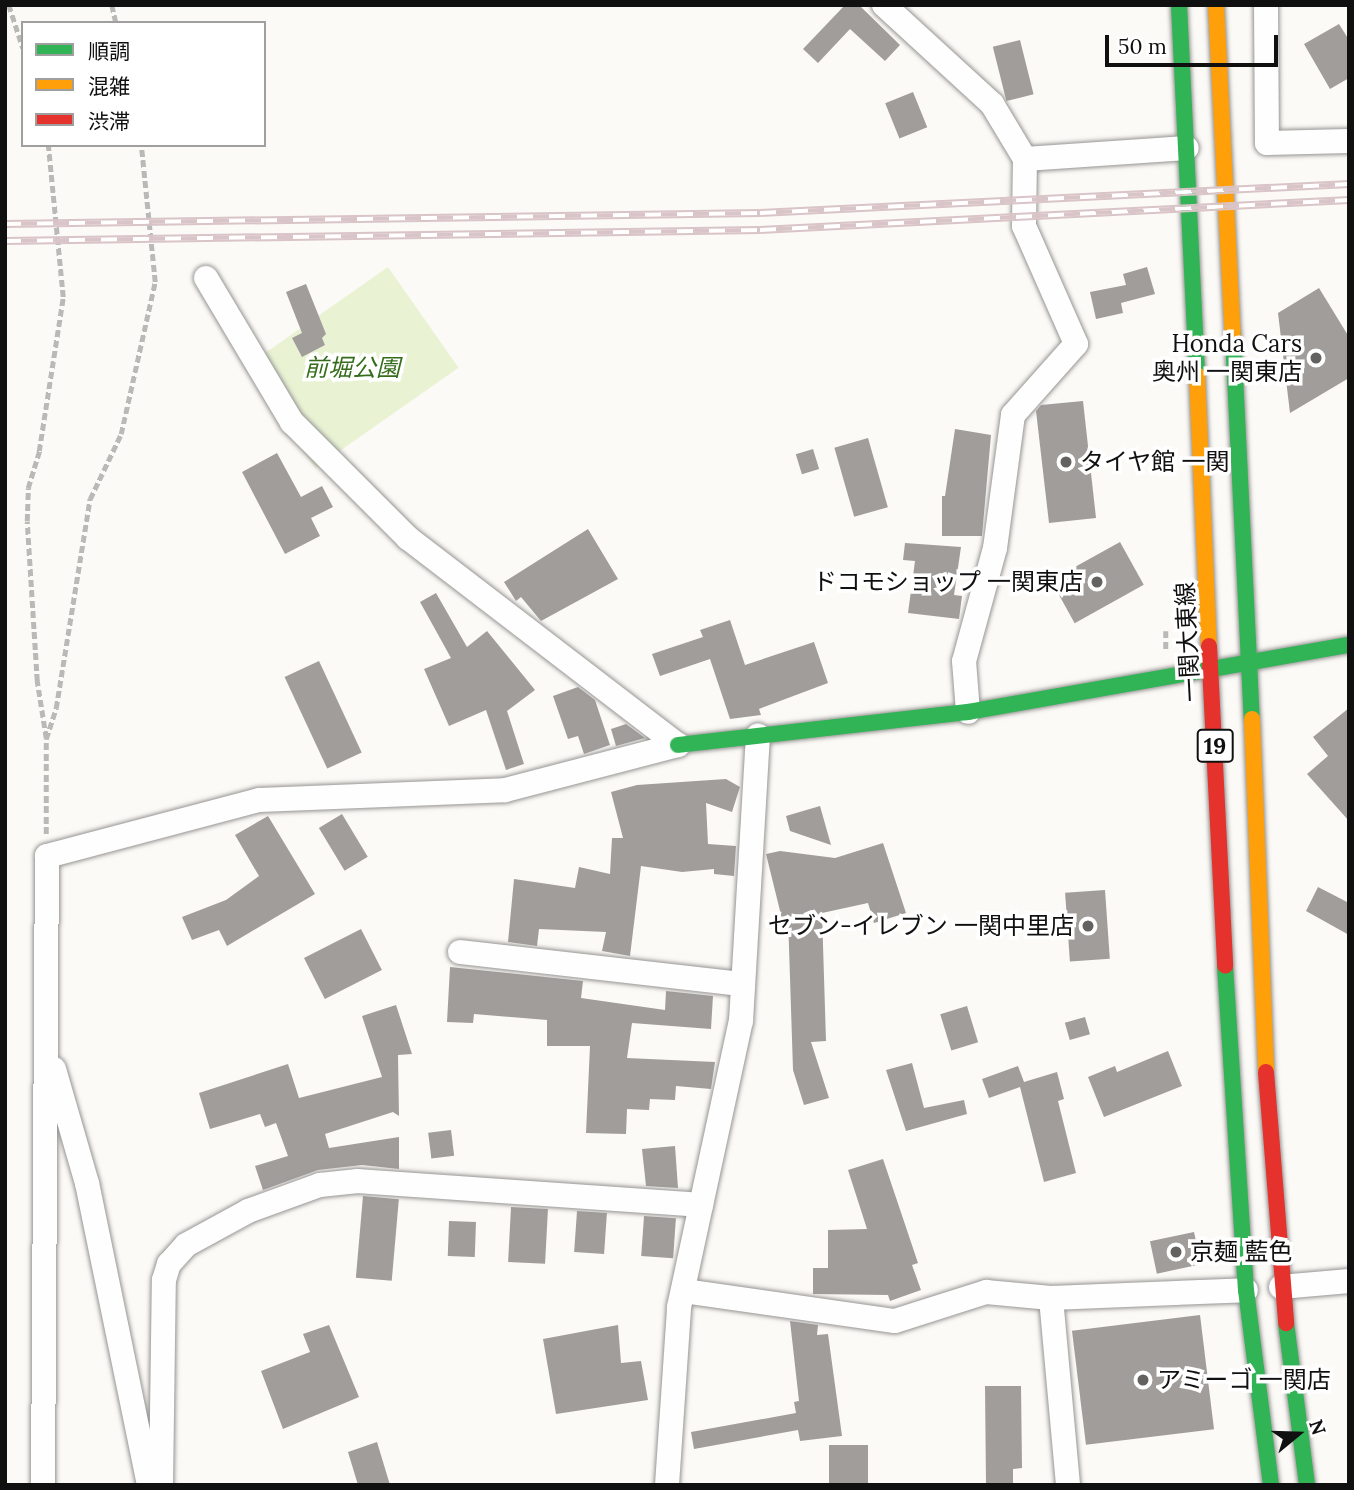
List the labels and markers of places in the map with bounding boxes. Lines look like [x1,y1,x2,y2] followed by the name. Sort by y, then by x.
[1152,330,1302,386] place label: Honda Cars 奥州 一関東店
[1308,350,1324,366] marker: Honda Cars 奥州 一関東店
[1080,448,1230,476] place label: タイヤ館 一関
[1058,454,1074,470] marker: タイヤ館 一関
[813,568,1083,596] place label: ドコモショップ 一関東店
[1089,574,1105,590] marker: ドコモショップ 一関東店
[768,912,1074,940] place label: セブン-イレブン 一関中里店
[1080,918,1096,934] marker: セブン-イレブン 一関中里店
[1190,1238,1292,1266] place label: 京麺 藍色
[1168,1244,1184,1260] marker: 京麺 藍色
[1157,1366,1331,1394] place label: アミーゴ 一関店
[1135,1372,1151,1388] marker: アミーゴ 一関店

